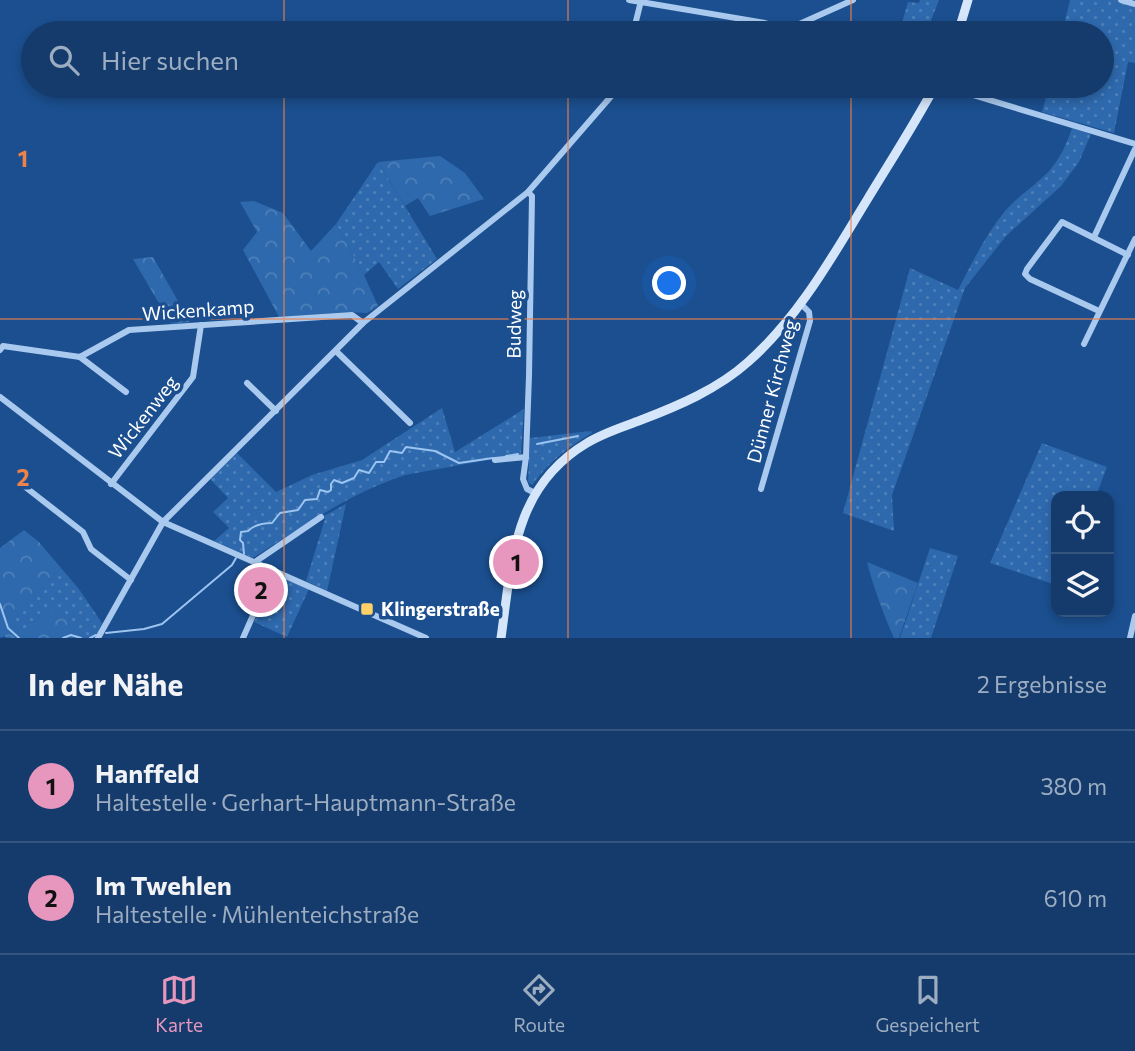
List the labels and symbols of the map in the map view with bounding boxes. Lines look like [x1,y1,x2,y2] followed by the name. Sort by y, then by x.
[18,144,28,172] text: 1
[652,266,686,300] your location
[501,289,526,359] street label: Budweg
[141,294,255,325] street label: Wickenkamp
[741,317,802,465] street label: Dünner Kirchweg
[103,370,182,463] street label: Wickenweg
[16,463,30,491] text: 2
[493,536,539,588] pin: 1
[238,564,284,616] pin: 2
[381,597,500,620] place label: Klingerstraße
[359,601,375,617] marker: Klingerstraße

